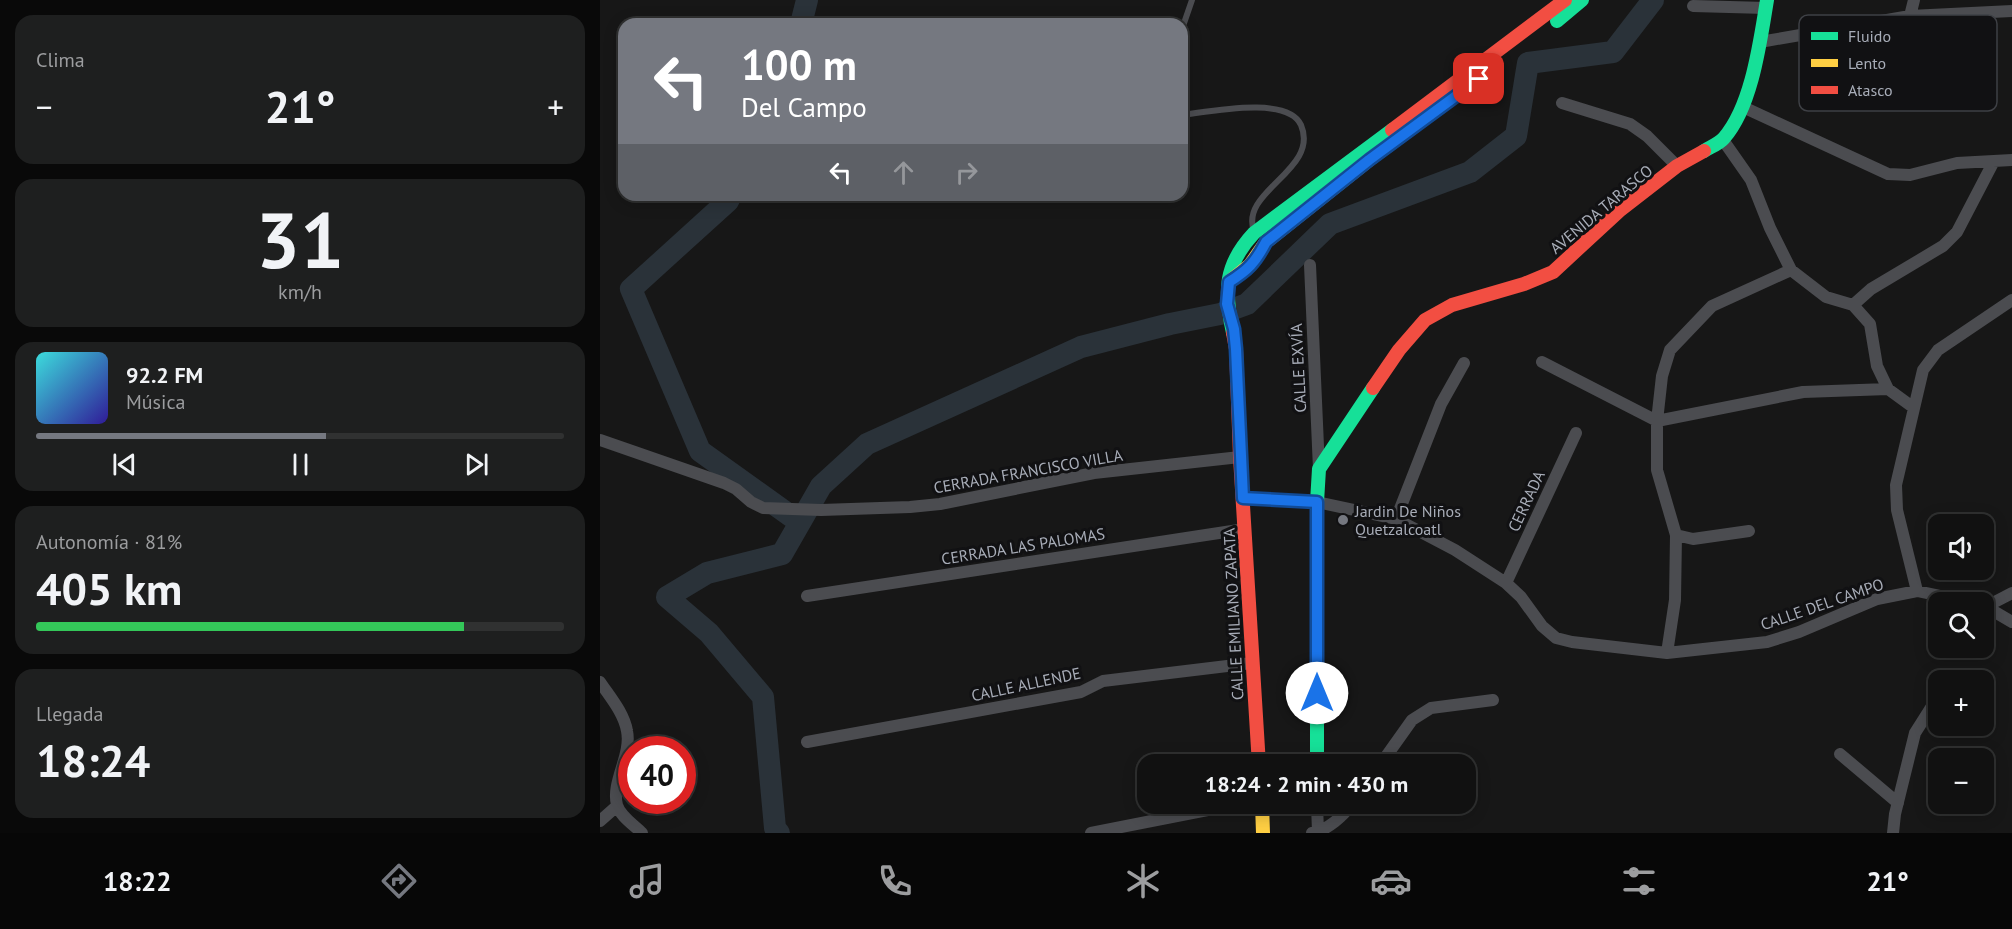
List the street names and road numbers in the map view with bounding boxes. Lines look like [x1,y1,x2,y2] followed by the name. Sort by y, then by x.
[1546,160,1657,258] street label: AVENIDA TARASCO
[1286,322,1310,413] street label: CALLE EXVÍA
[932,444,1125,497] street label: CERRADA FRANCISCO VILLA
[1503,467,1549,535] street label: CERRADA
[940,523,1106,569] street label: CERRADA LAS PALOMAS
[1218,527,1247,701] street label: CALLE EMILIANO ZAPATA
[1758,574,1886,634] street label: CALLE DEL CAMPO
[970,663,1082,705] street label: CALLE ALLENDE

